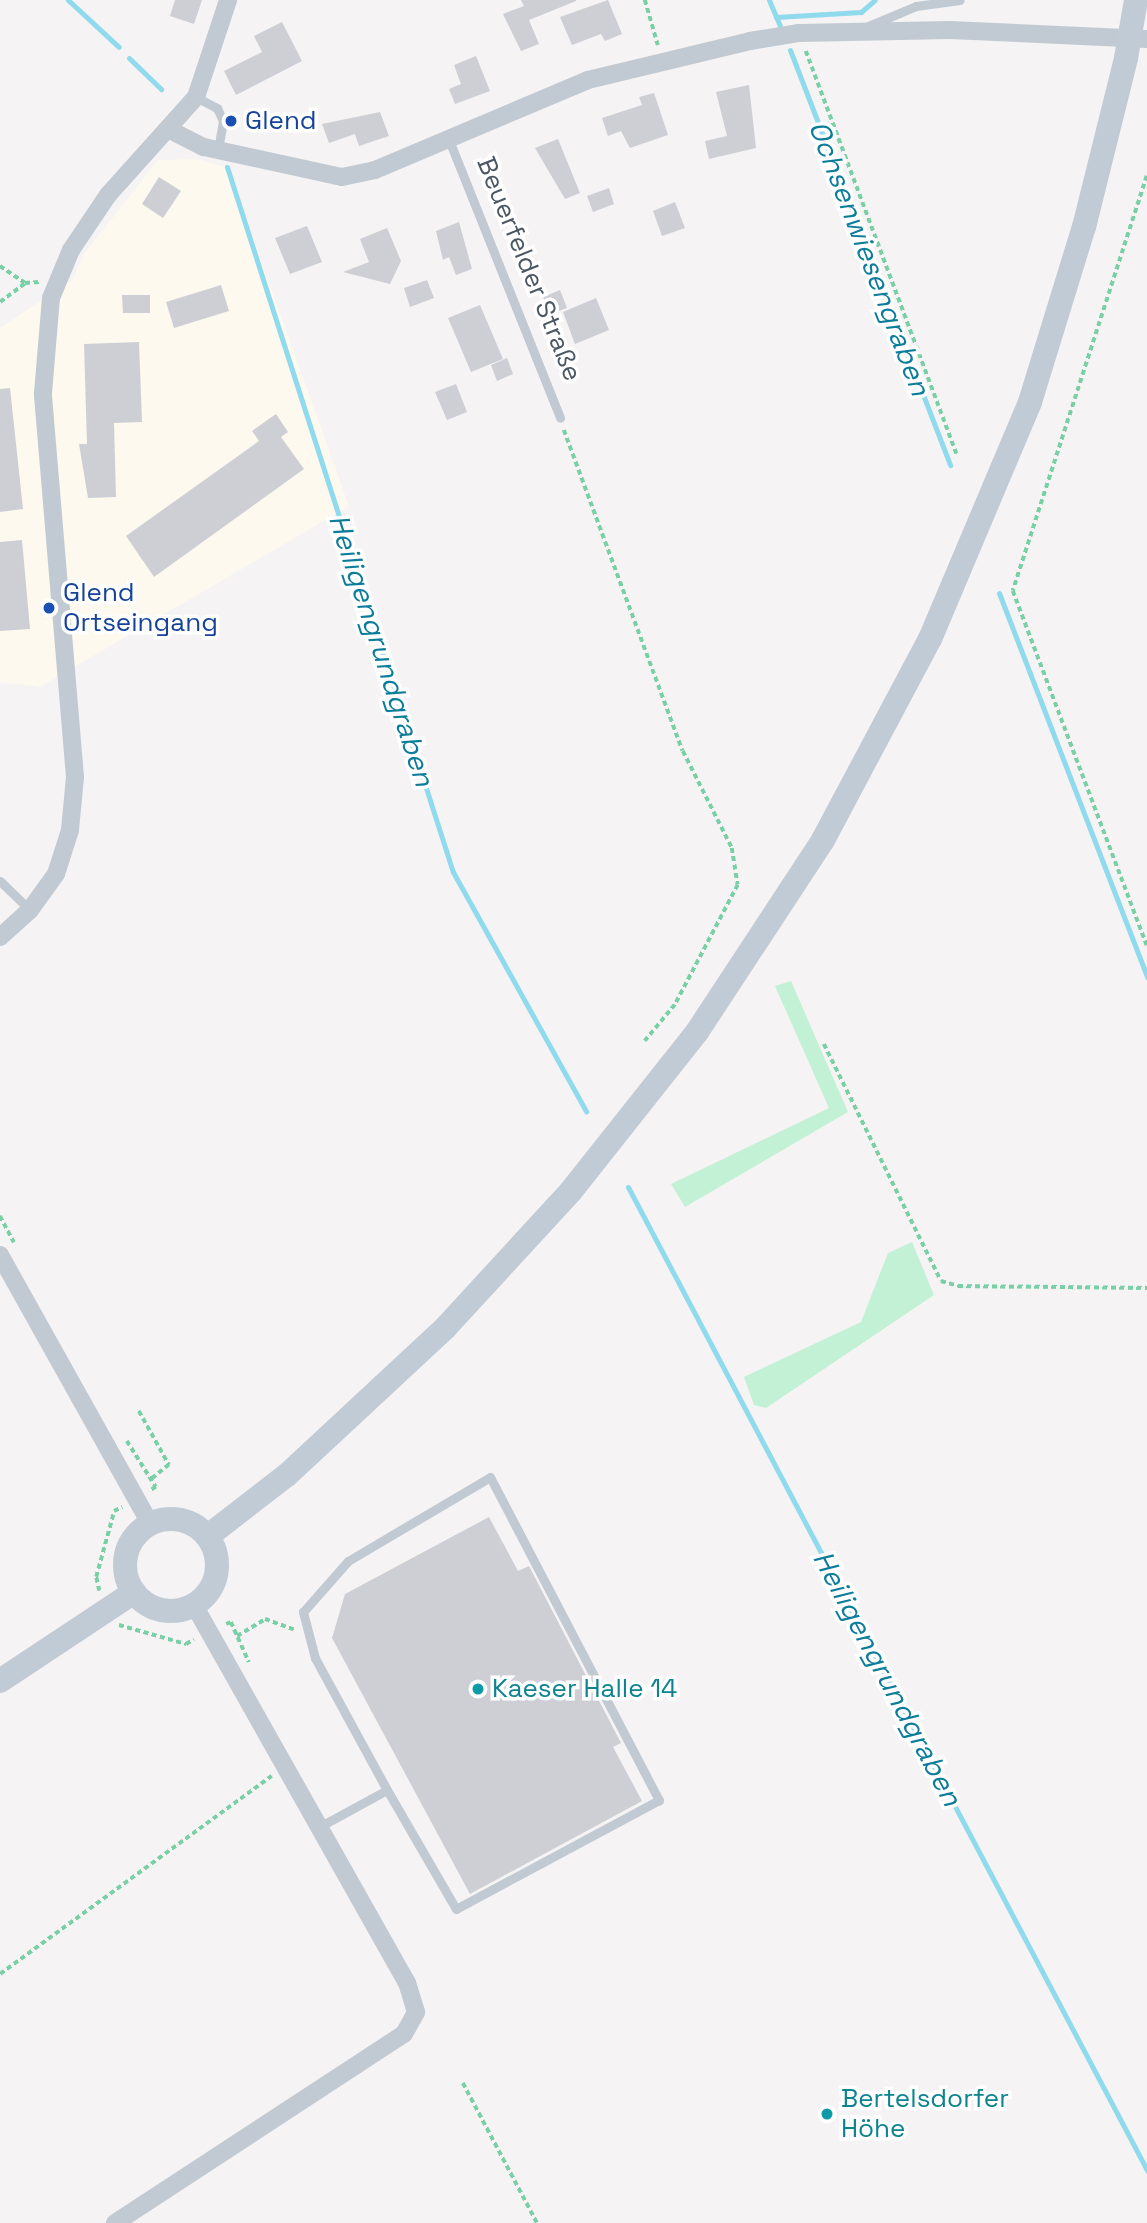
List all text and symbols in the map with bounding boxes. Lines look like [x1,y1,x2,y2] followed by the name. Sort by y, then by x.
[245,105,317,137] place label: Glend
[223,113,239,129] marker: Glend
[802,116,938,400] water label: Ochsenwiesengraben
[470,152,588,386] street label: Beuerfelder Straße
[322,510,442,790] water label: Heiligengrundgraben
[63,577,218,638] place label: Glend Ortseingang
[41,600,57,616] marker: Glend Ortseingang
[806,1545,970,1811] water label: Heiligengrundgraben
[492,1673,677,1705] place label: Kaeser Halle 14
[470,1681,486,1697] marker: Kaeser Halle 14
[841,2083,1009,2144] place label: Bertelsdorfer Höhe
[819,2106,835,2122] marker: Bertelsdorfer Höhe

